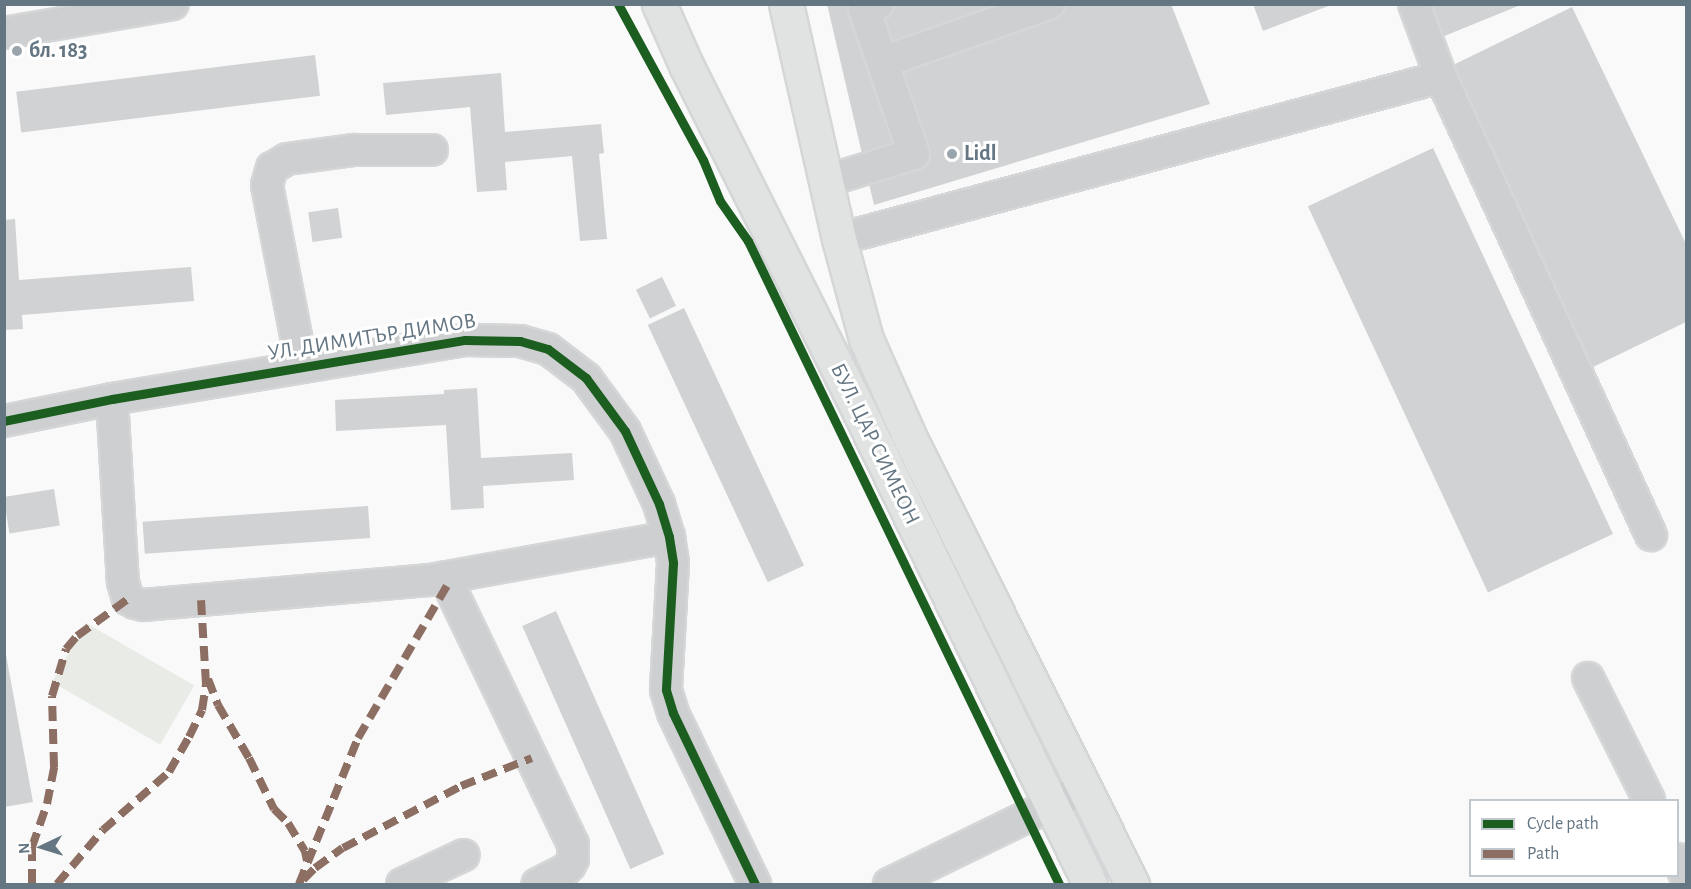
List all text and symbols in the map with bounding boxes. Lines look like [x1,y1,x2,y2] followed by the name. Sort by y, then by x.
[29,38,87,64] place label: бл. 183
[10,44,24,58] marker: бл. 183
[964,141,997,167] place label: Lidl
[945,147,959,161] marker: Lidl
[266,308,478,366] street label: УЛ. ДИМИТЪР ДИМОВ
[824,359,926,529] street label: БУЛ. ЦАР СИМЕОН
[1469,799,1679,877] legend
[1527,815,1599,833] text: Cycle path
[12,817,72,877] north arrow
[16,842,32,854] text: N
[1527,845,1559,863] text: Path

